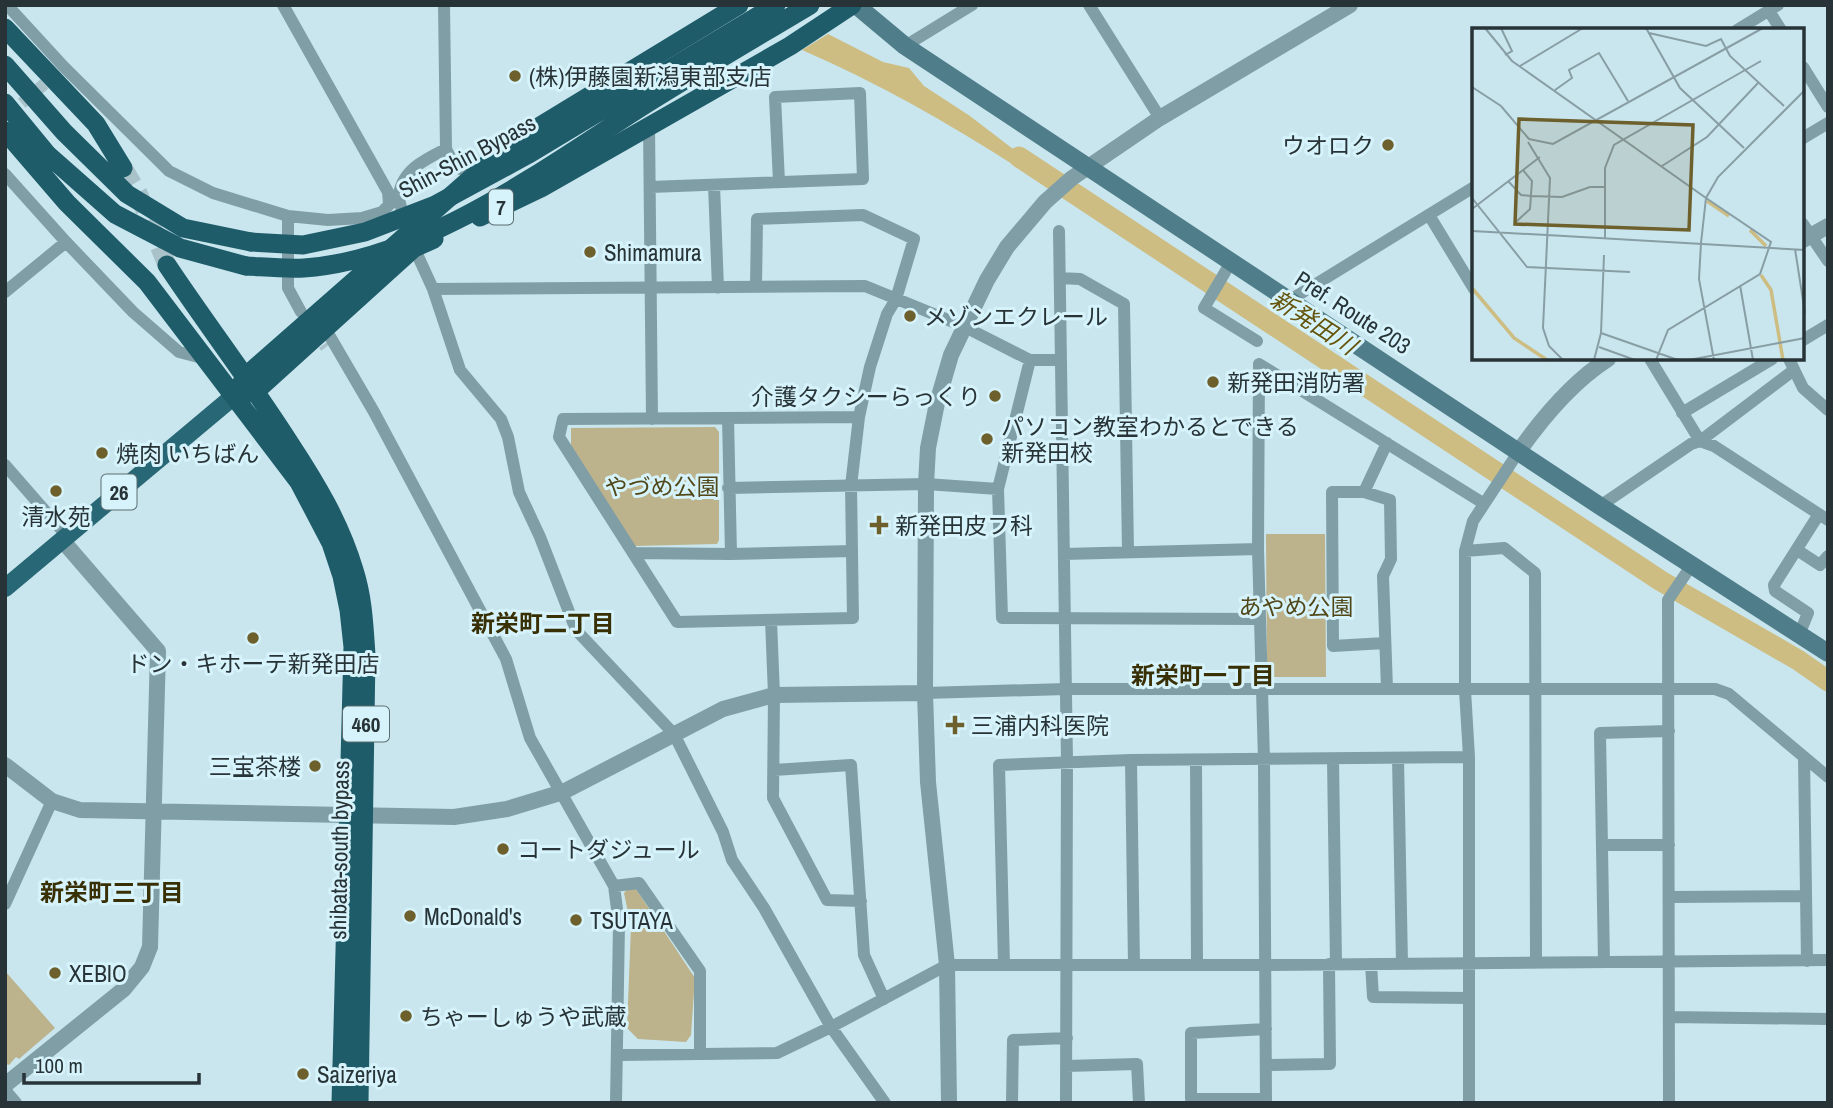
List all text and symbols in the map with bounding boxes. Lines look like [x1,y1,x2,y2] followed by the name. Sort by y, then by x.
[1472,28,1805,360] inset map
[529,61,772,92] place label: (株)伊藤園新潟東部支店
[507,68,523,84] marker: (株)伊藤園新潟東部支店
[393,107,541,205] street label: Shin-Shin Bypass
[1282,130,1374,161] place label: ウオロク
[1380,137,1396,153] marker: ウオロク
[489,190,513,224] road number: 7
[604,237,702,268] place label: Shimamura
[582,244,598,260] marker: Shimamura
[1289,263,1417,361] street label: Pref. Route 203
[1265,282,1365,363] water label: 新発田川
[924,301,1108,332] place label: メゾンエクレール
[902,308,918,324] marker: メゾンエクレール
[1227,367,1365,398] place label: 新発田消防署
[1205,374,1221,390] marker: 新発田消防署
[751,381,981,412] place label: 介護タクシーらっくり
[987,388,1003,404] marker: 介護タクシーらっくり
[1001,411,1299,468] place label: パソコン教室わかるとできる 新発田校
[979,431,995,447] marker: パソコン教室わかるとできる 新発田校
[116,438,259,469] place label: 焼肉 いちばん
[94,445,110,461] marker: 焼肉 いちばん
[605,471,720,502] park label: やづめ公園
[102,475,136,510] road number: 26
[48,483,64,499] marker: 清水苑
[22,501,91,532] place label: 清水苑
[895,510,1033,541] place label: 新発田皮フ科
[869,515,889,535] marker: 新発田皮フ科
[1239,591,1354,622] park label: あやめ公園
[471,607,615,639] district label: 新栄町二丁目
[245,630,261,646] marker: ドン・キホーテ新発田店
[127,648,380,679] place label: ドン・キホーテ新発田店
[1131,659,1275,691] district label: 新栄町一丁目
[343,706,389,742] road number: 460
[971,710,1109,741] place label: 三浦内科医院
[945,715,965,735] marker: 三浦内科医院
[209,751,301,782] place label: 三宝茶楼
[307,758,323,774] marker: 三宝茶楼
[322,760,356,940] street label: shibata-south bypass
[517,834,700,865] place label: コートダジュール
[495,841,511,857] marker: コートダジュール
[40,876,184,908] district label: 新栄町三丁目
[424,901,522,932] place label: McDonald's
[590,905,673,936] place label: TSUTAYA
[402,908,418,924] marker: McDonald's
[568,912,584,928] marker: TSUTAYA
[69,958,127,989] place label: XEBIO
[47,965,63,981] marker: XEBIO
[420,1001,627,1032] place label: ちゃーしゅうや武蔵
[398,1008,414,1024] marker: ちゃーしゅうや武蔵
[24,1042,200,1086] scale bar
[35,1051,83,1080] text: 100 m
[317,1059,397,1090] place label: Saizeriya
[295,1066,311,1082] marker: Saizeriya

